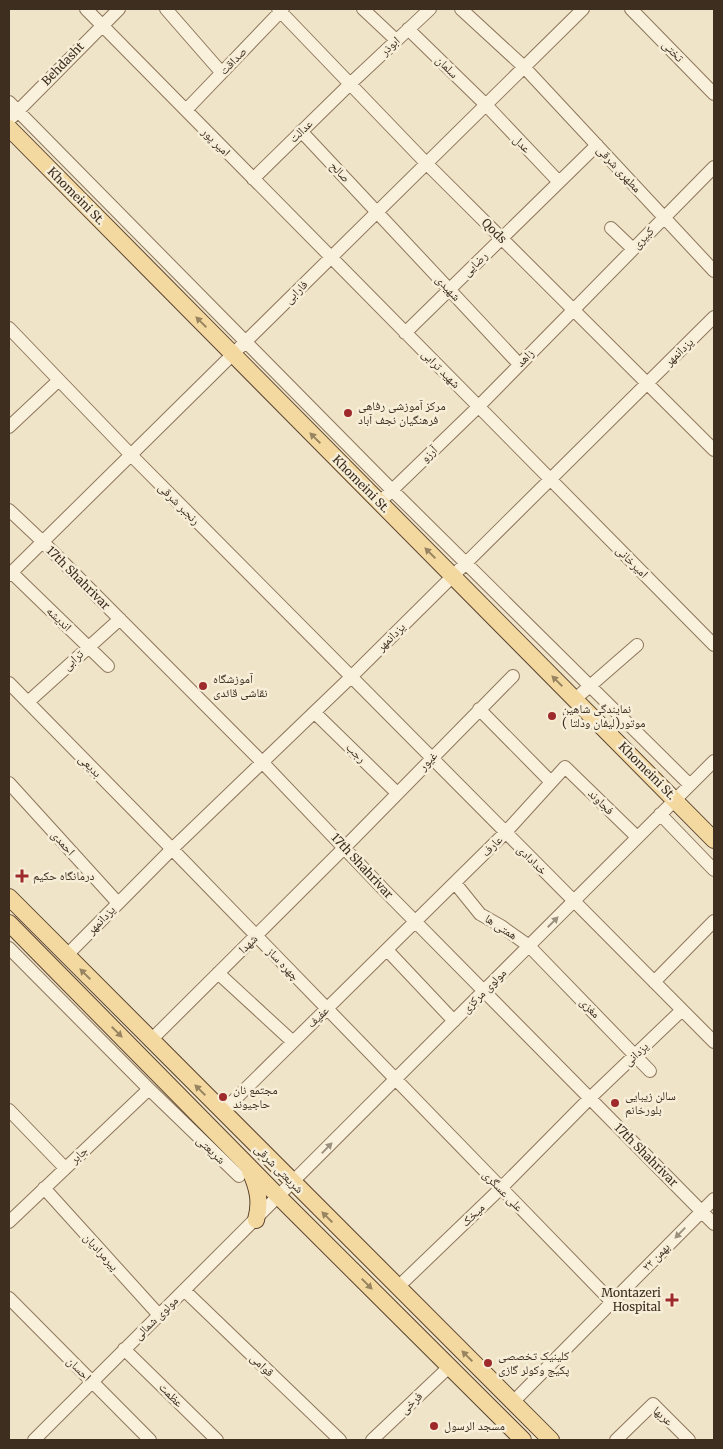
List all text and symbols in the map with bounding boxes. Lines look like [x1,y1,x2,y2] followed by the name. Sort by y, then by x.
[376,33,403,59] street label: ابوذر
[659,37,688,65] street label: تختی
[38,39,87,88] street label: Behdasht
[216,44,249,78] street label: صداقت
[433,52,462,81] street label: سلمان
[286,116,316,145] street label: عدالت
[198,123,234,159] street label: امیر پور
[510,132,534,156] street label: عدل
[594,142,645,195] street label: مطهری شرقی
[327,158,354,185] street label: صالح
[45,164,108,227] street label: Khomeini St.
[479,215,510,246] street label: Qods
[629,223,657,252] street label: کبیری
[459,248,491,279] street label: رضایی
[433,272,464,304] street label: شهیدی
[281,277,311,307] street label: فارابی
[195,316,207,328] one-way arrow
[660,334,697,370] street label: یزدانمهر
[513,345,537,370] street label: زاهد
[419,346,464,391] street label: شهید ترابی
[358,398,446,427] place label: مرکز آموزشی رفاهی فرهنگیان نجف آباد
[342,407,354,419] marker: مرکز آموزشی رفاهی فرهنگیان نجف آباد
[310,432,322,444] one-way arrow
[417,441,441,465] street label: آرزو
[330,452,393,515] street label: Khomeini St.
[155,480,204,528] street label: رنجبر شرقی
[613,542,652,581] street label: امیرخانی
[43,543,114,613] street label: 17th Shahrivar
[424,547,436,559] one-way arrow
[43,603,75,634] street label: اندیشه
[372,619,408,655] street label: یزدانمهر
[59,646,87,673] street label: ترابی
[213,671,267,700] place label: آموزشگاه نقاشی قائدی
[551,675,563,687] one-way arrow
[197,680,209,692] marker: آموزشگاه نقاشی قائدی
[562,701,646,730] place label: نمایندگی شاهین موتور(لیفان ودلتا )
[546,710,558,722] marker: نمایندگی شاهین موتور(لیفان ودلتا )
[616,739,679,802] street label: Khomeini St.
[343,740,370,766] street label: رجب
[414,748,440,774] street label: غیور
[75,751,105,781] street label: بدیعی
[585,786,618,818] street label: فجاوند
[48,827,79,858] street label: احمدی
[328,830,397,902] street label: 17th Shahrivar
[478,832,505,859] street label: عارف
[514,841,551,878] street label: خدادادی
[33,868,95,884] place label: درمانگاه حکیم
[15,869,29,883] marker: درمانگاه حکیم
[83,902,118,938] street label: یزدانمهر
[482,911,520,943] street label: همتی ها
[547,916,559,928] one-way arrow
[235,931,260,956] street label: شهدا
[263,943,303,984] street label: چهره ساز
[458,965,509,1016] street label: مولوی مرکزی
[80,969,92,981] one-way arrow
[577,994,604,1021] street label: مغزی
[304,1003,332,1031] street label: عفیف
[111,1025,123,1037] one-way arrow
[620,1038,651,1069] street label: یزدانی
[233,1082,278,1111] place label: مجتمع نان حاجیوند
[194,1084,206,1096] one-way arrow
[625,1088,676,1118] place label: سالن زیبایی بلورخانم
[217,1091,229,1103] marker: مجتمع نان حاجیوند
[609,1097,621,1109] marker: سالن زیبایی بلورخانم
[611,1120,682,1190] street label: 17th Shahrivar
[194,1132,229,1167] street label: شریعتی
[252,1141,307,1197] street label: شریعتی شرقی
[66,1142,91,1167] street label: جابر
[321,1142,333,1154] one-way arrow
[480,1167,527,1215] street label: علی عسگری
[458,1200,488,1230] street label: میخک
[321,1212,333,1224] one-way arrow
[674,1227,686,1239] one-way arrow
[80,1230,123,1274] street label: پیرمرادیان
[639,1239,673,1274] street label: ۲۲ بهمن
[361,1278,373,1290] one-way arrow
[601,1285,661,1314] place label: Montazeri Hospital
[130,1293,181,1343] street label: مولوی شمالی
[665,1293,679,1307] marker: Montazeri Hospital
[498,1348,570,1377] place label: کلینیک تخصصی پکیج وکولر گازی
[247,1350,277,1379] street label: قوامی
[461,1350,473,1362] one-way arrow
[64,1353,95,1384] street label: احسان
[482,1357,494,1369] marker: کلینیک تخصصی پکیج وکولر گازی
[156,1379,187,1410] street label: عظمت
[396,1388,425,1417] street label: فرخی
[650,1403,676,1429] street label: عربها
[444,1418,505,1433] place label: مسجد الرسول
[428,1420,440,1432] marker: مسجد الرسول

